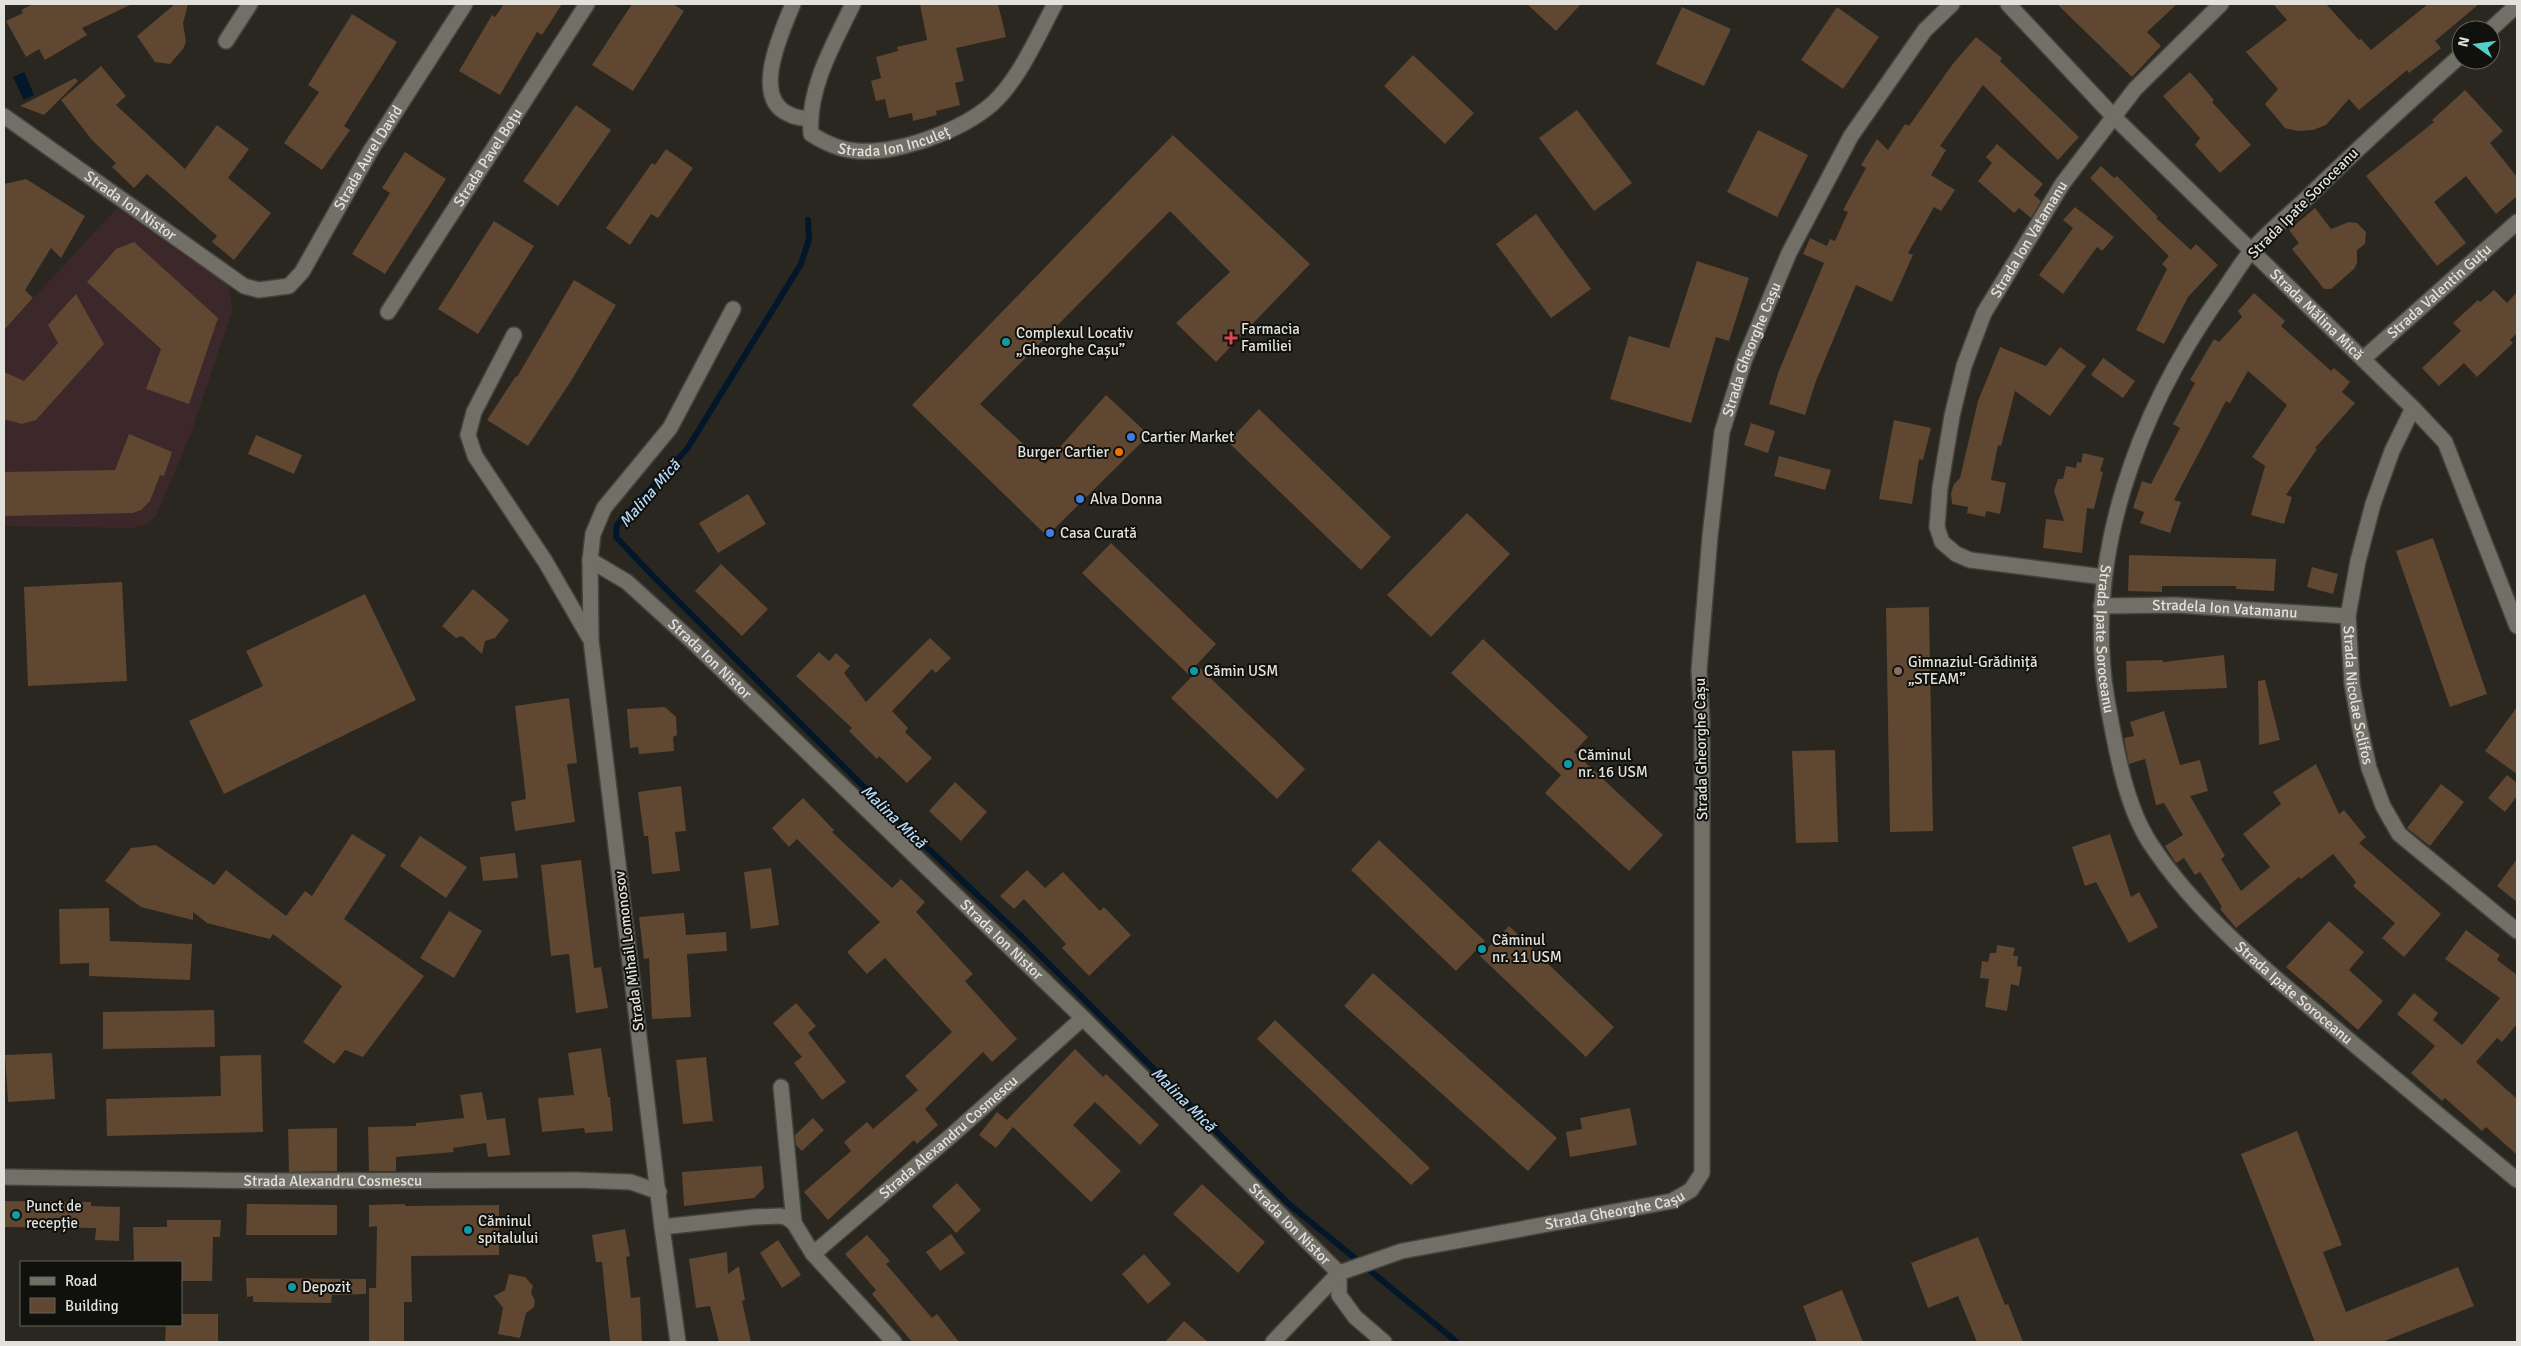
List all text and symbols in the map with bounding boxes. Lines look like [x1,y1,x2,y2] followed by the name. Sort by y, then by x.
[2451,20,2501,70] north arrow
[2454,35,2473,49] text: N
[330,102,406,213] street label: Strada Aurel David
[450,105,526,210] street label: Strada Pavel Boțu
[836,122,953,160] street label: Strada Ion Inculeț
[2244,144,2362,262] street label: Strada Ipate Soroceanu
[81,167,180,245] street label: Strada Ion Nistor
[1986,178,2071,301] street label: Strada Ion Vatamanu
[2383,240,2495,342] street label: Strada Valentin Guțu
[2266,265,2367,364] street label: Strada Mălina Mică
[1718,279,1785,419] street label: Strada Gheorghe Cașu
[1241,320,1300,355] place label: Farmacia Familiei
[1016,324,1133,359] place label: Complexul Locativ „Gheorghe Cașu”
[1225,332,1237,344] marker: Farmacia Familiei
[1000,336,1012,348] marker: Complexul Locativ „Gheorghe Cașu”
[1141,428,1234,446] place label: Cartier Market
[1125,431,1137,443] marker: Cartier Market
[1017,443,1109,461] place label: Burger Cartier
[1113,446,1125,458] marker: Burger Cartier
[615,454,686,532] water label: Malina Mică
[1090,490,1162,508] place label: Alva Donna
[1074,493,1086,505] marker: Alva Donna
[1060,524,1137,542] place label: Casa Curată
[1044,527,1056,539] marker: Casa Curată
[2092,564,2118,714] street label: Strada Ipate Soroceanu
[2152,596,2298,622] street label: Stradela Ion Vatamanu
[664,615,756,703] street label: Strada Ion Nistor
[2340,625,2377,767] street label: Strada Nicolae Sclifos
[1908,653,2038,688] place label: Gimnaziul-Grădiniță „STEAM”
[1204,662,1278,680] place label: Cămin USM
[1188,665,1200,677] marker: Cămin USM
[1892,665,1904,677] marker: Gimnaziul-Grădiniță „STEAM”
[1691,678,1711,820] street label: Strada Gheorghe Cașu
[1578,746,1648,781] place label: Căminul nr. 16 USM
[1562,758,1574,770] marker: Căminul nr. 16 USM
[856,781,932,854] water label: Malina Mică
[610,870,648,1032] street label: Strada Mihail Lomonosov
[956,895,1047,984] street label: Strada Ion Nistor
[1492,931,1562,966] place label: Căminul nr. 11 USM
[2232,937,2356,1048] street label: Strada Ipate Soroceanu
[1476,943,1488,955] marker: Căminul nr. 11 USM
[1147,1063,1221,1138] water label: Malina Mică
[875,1071,1022,1202] street label: Strada Alexandru Cosmescu
[244,1172,422,1190] street label: Strada Alexandru Cosmescu
[1245,1179,1335,1269] street label: Strada Ion Nistor
[1544,1187,1688,1233] street label: Strada Gheorghe Cașu
[26,1197,82,1233] place label: Punct de recepție
[10,1209,22,1221] marker: Punct de recepție
[478,1212,538,1247] place label: Căminul spitalului
[462,1224,474,1236] marker: Căminul spitalului
[20,1261,182,1326] legend
[65,1272,97,1290] text: Road
[302,1278,351,1296] place label: Depozit
[286,1281,298,1293] marker: Depozit
[65,1297,119,1315] text: Building

